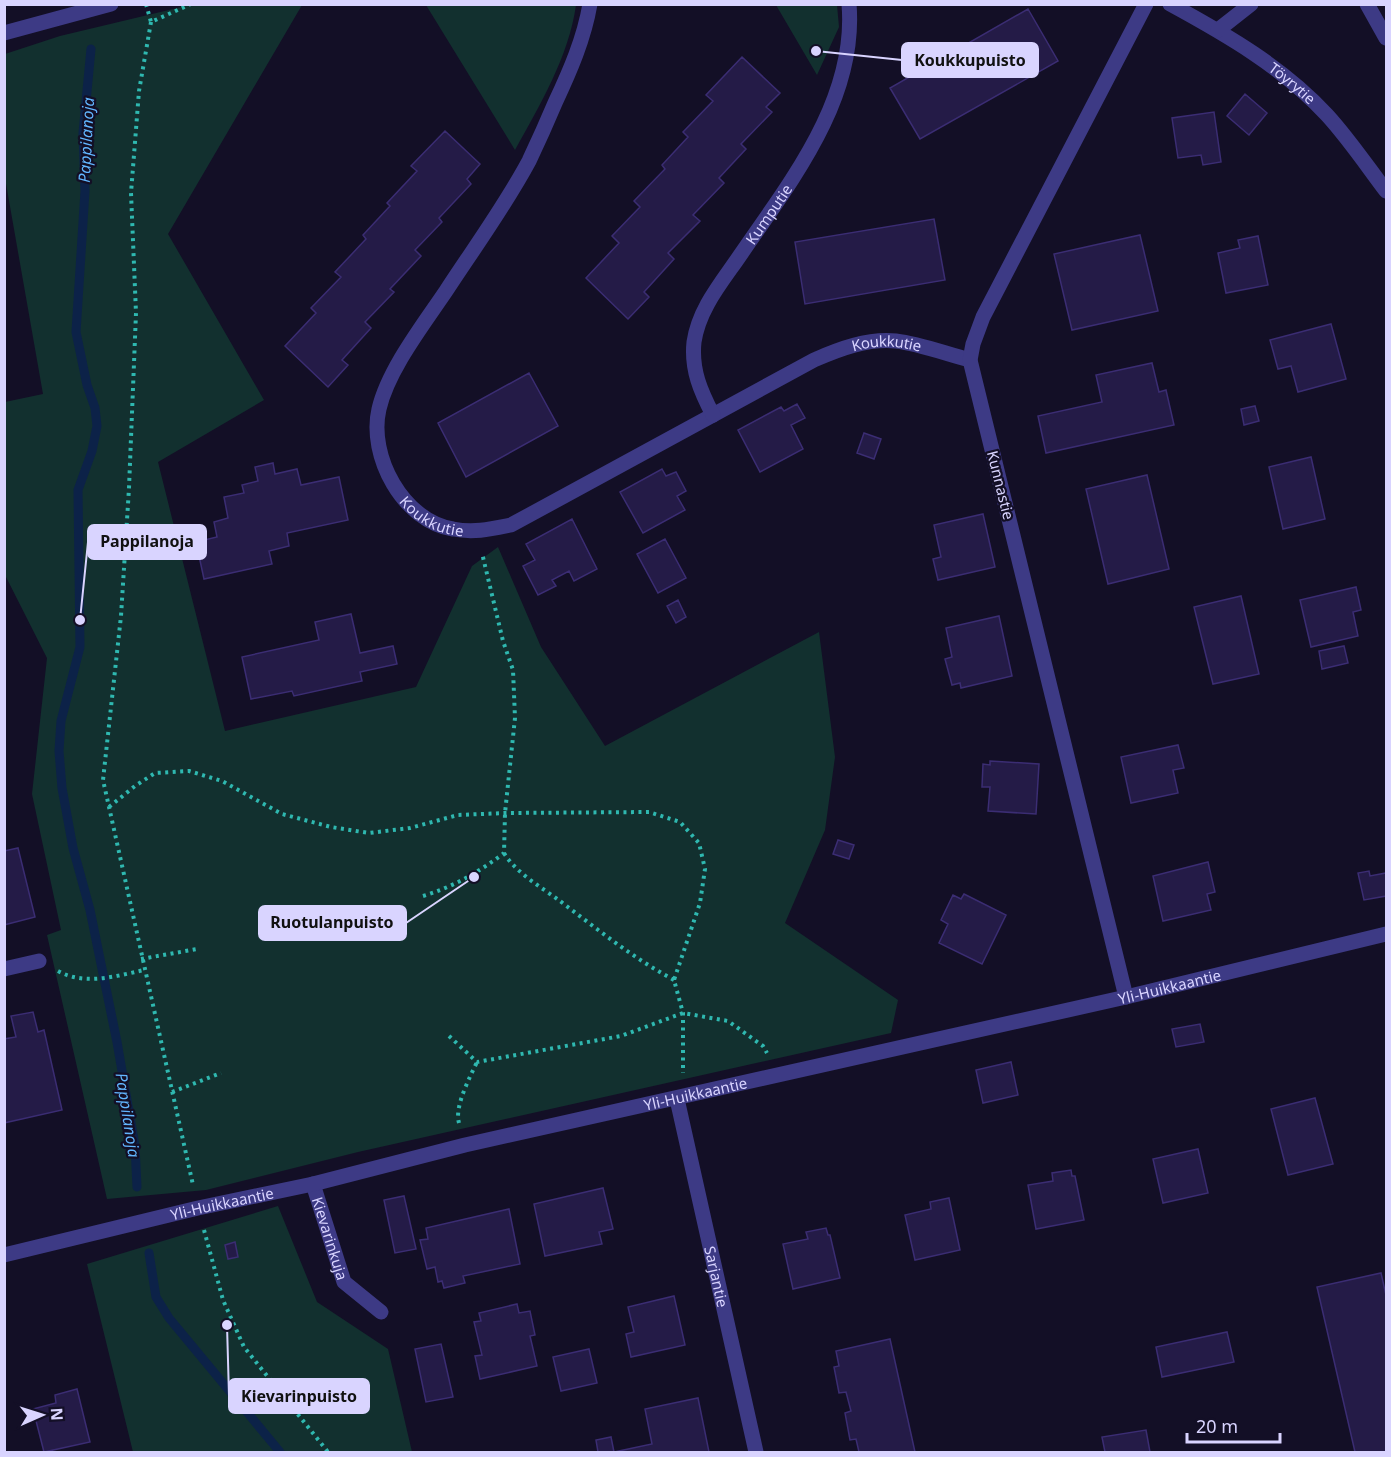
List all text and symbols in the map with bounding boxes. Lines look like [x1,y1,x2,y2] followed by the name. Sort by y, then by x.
[902,43,1038,77] callout: Koukkupuisto
[914,49,1026,71] text: Koukkupuisto
[1265,58,1320,108] street label: Töyrytie
[73,97,99,183] water label: Pappilanoja
[741,180,796,248] street label: Kumputie
[849,330,924,356] street label: Koukkutie
[983,448,1019,522] street label: Kunnastie
[395,491,465,540] street label: Koukkutie
[88,525,206,559] callout: Pappilanoja
[100,530,194,552] text: Pappilanoja
[259,906,406,940] callout: Ruotulanpuisto
[270,911,394,933] text: Ruotulanpuisto
[1116,964,1223,1009] street label: Yli-Huikkaantie
[110,1071,146,1159] water label: Pappilanoja
[642,1072,749,1115] street label: Yli-Huikkaantie
[168,1182,275,1224] street label: Yli-Huikkaantie
[308,1194,353,1283] street label: Kievarinkuja
[700,1244,733,1309] street label: Sarjantie
[229,1379,369,1413] callout: Kievarinpuisto
[12,1385,72,1445] north arrow
[241,1385,357,1407] text: Kievarinpuisto
[1187,1406,1280,1444] scale bar
[46,1407,68,1421] text: N
[1196,1414,1238,1438] text: 20 m

